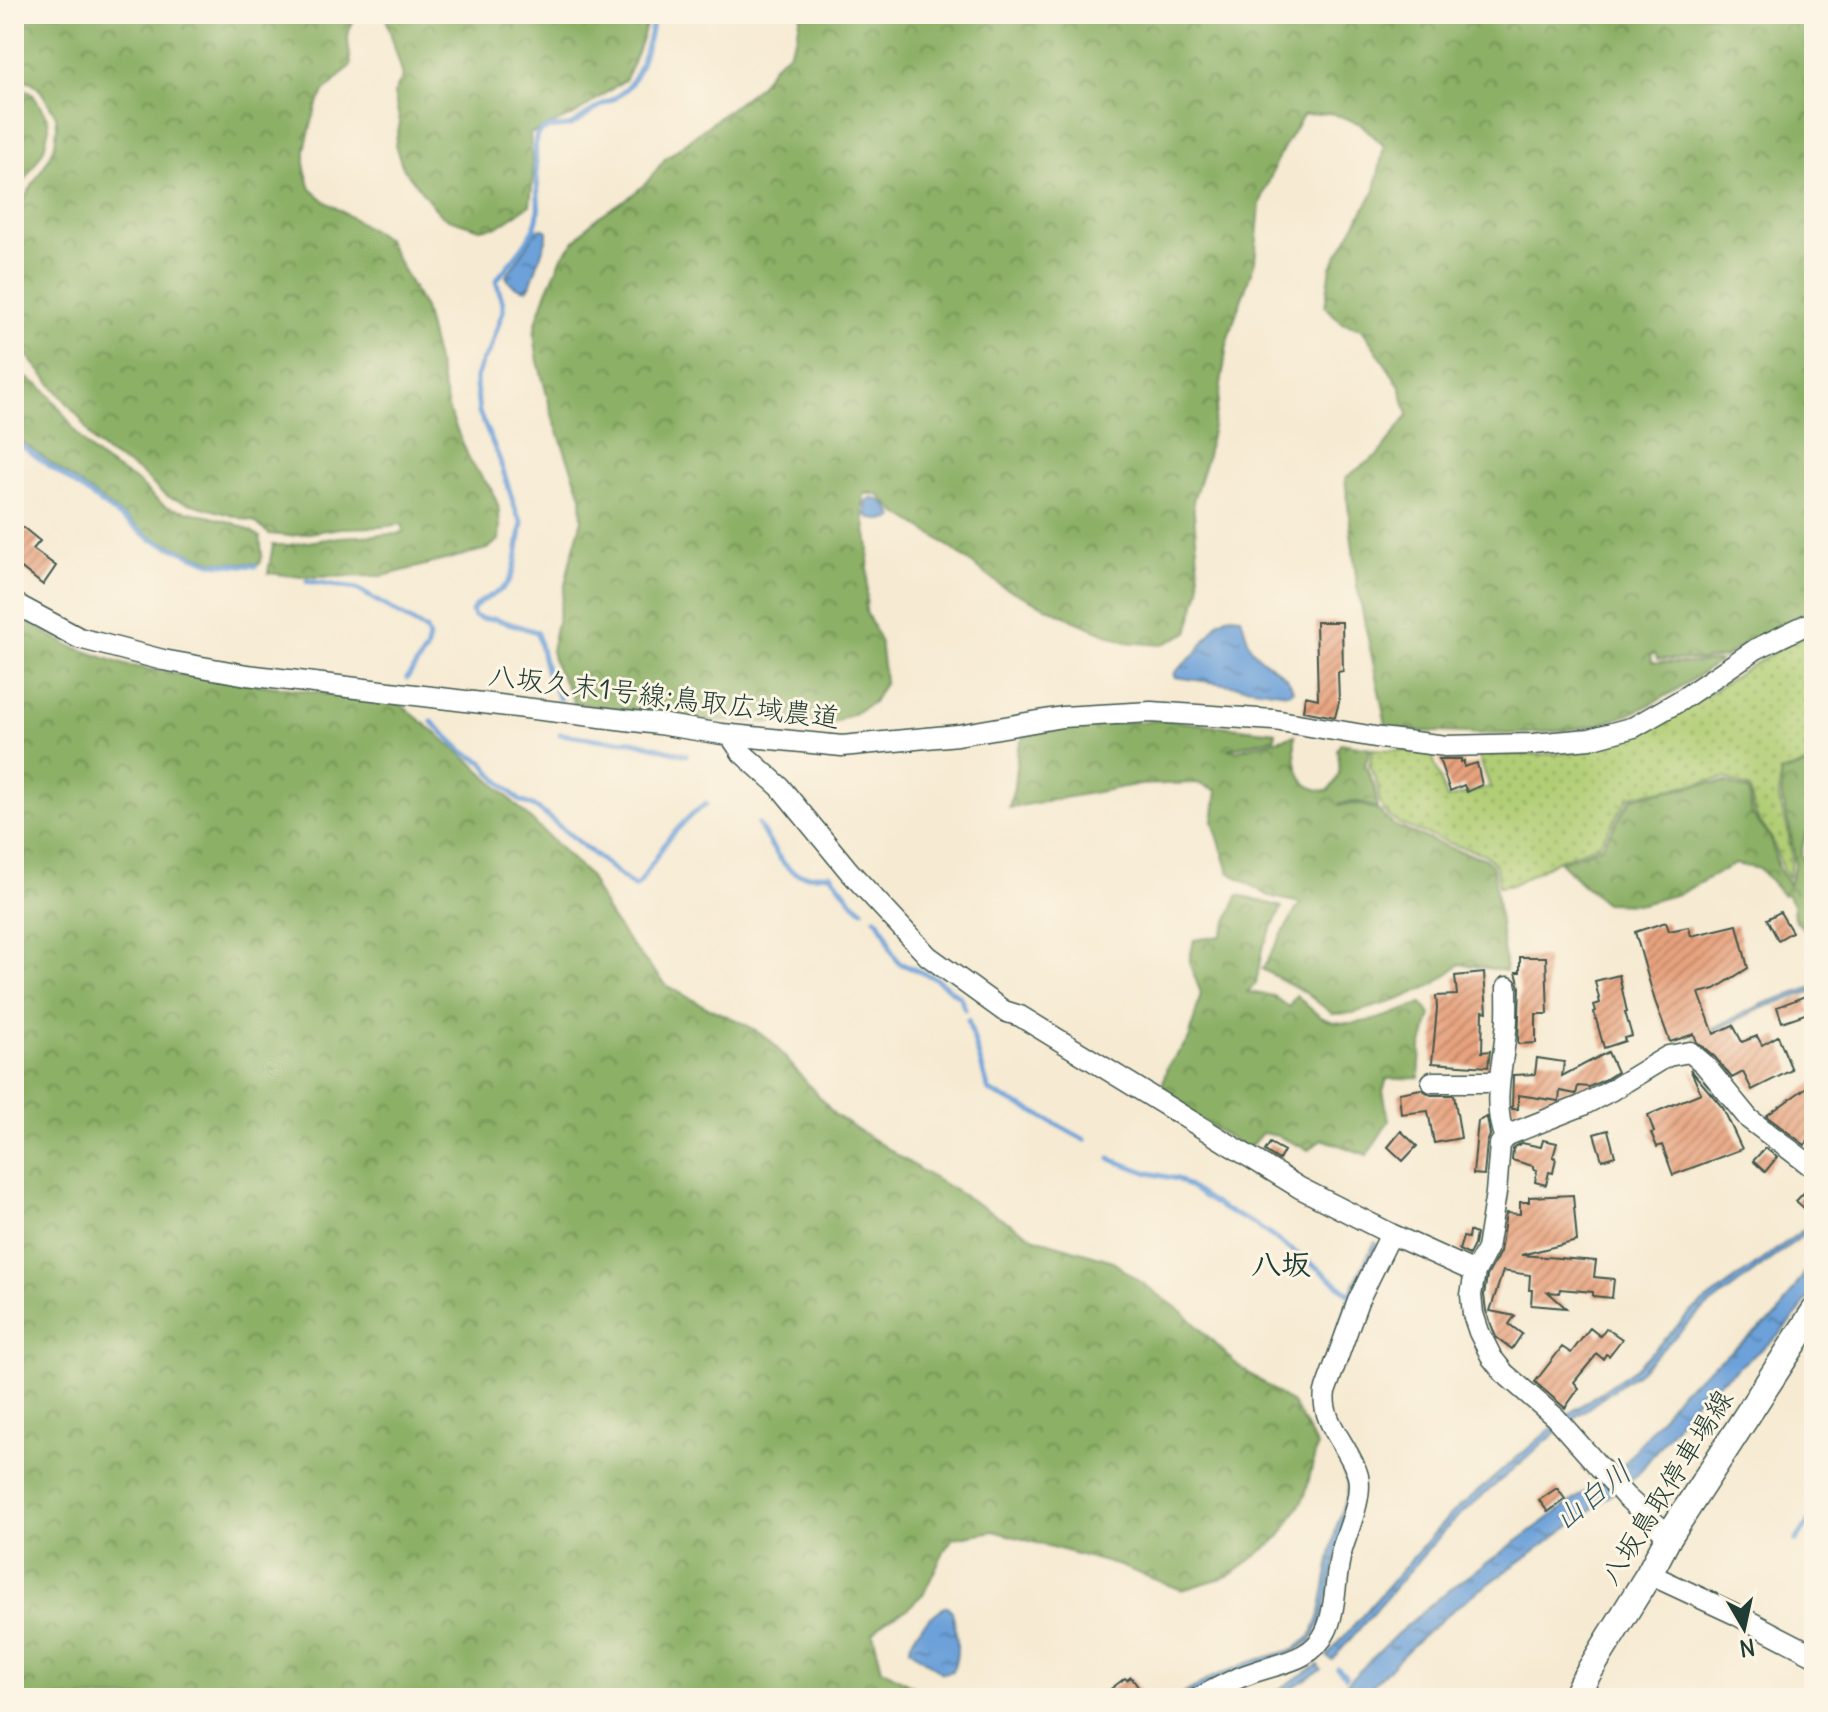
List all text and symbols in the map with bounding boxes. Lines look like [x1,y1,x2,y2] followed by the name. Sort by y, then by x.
[486,657,842,735] street label: 八坂久末1号線;鳥取広域農道
[1251,1245,1311,1283] district label: 八坂
[1591,1382,1741,1592] street label: 八坂鳥取停車場線
[1545,1452,1639,1538] water label: 山白川
[1704,1588,1784,1668] north arrow
[1737,1633,1757,1663] text: N

